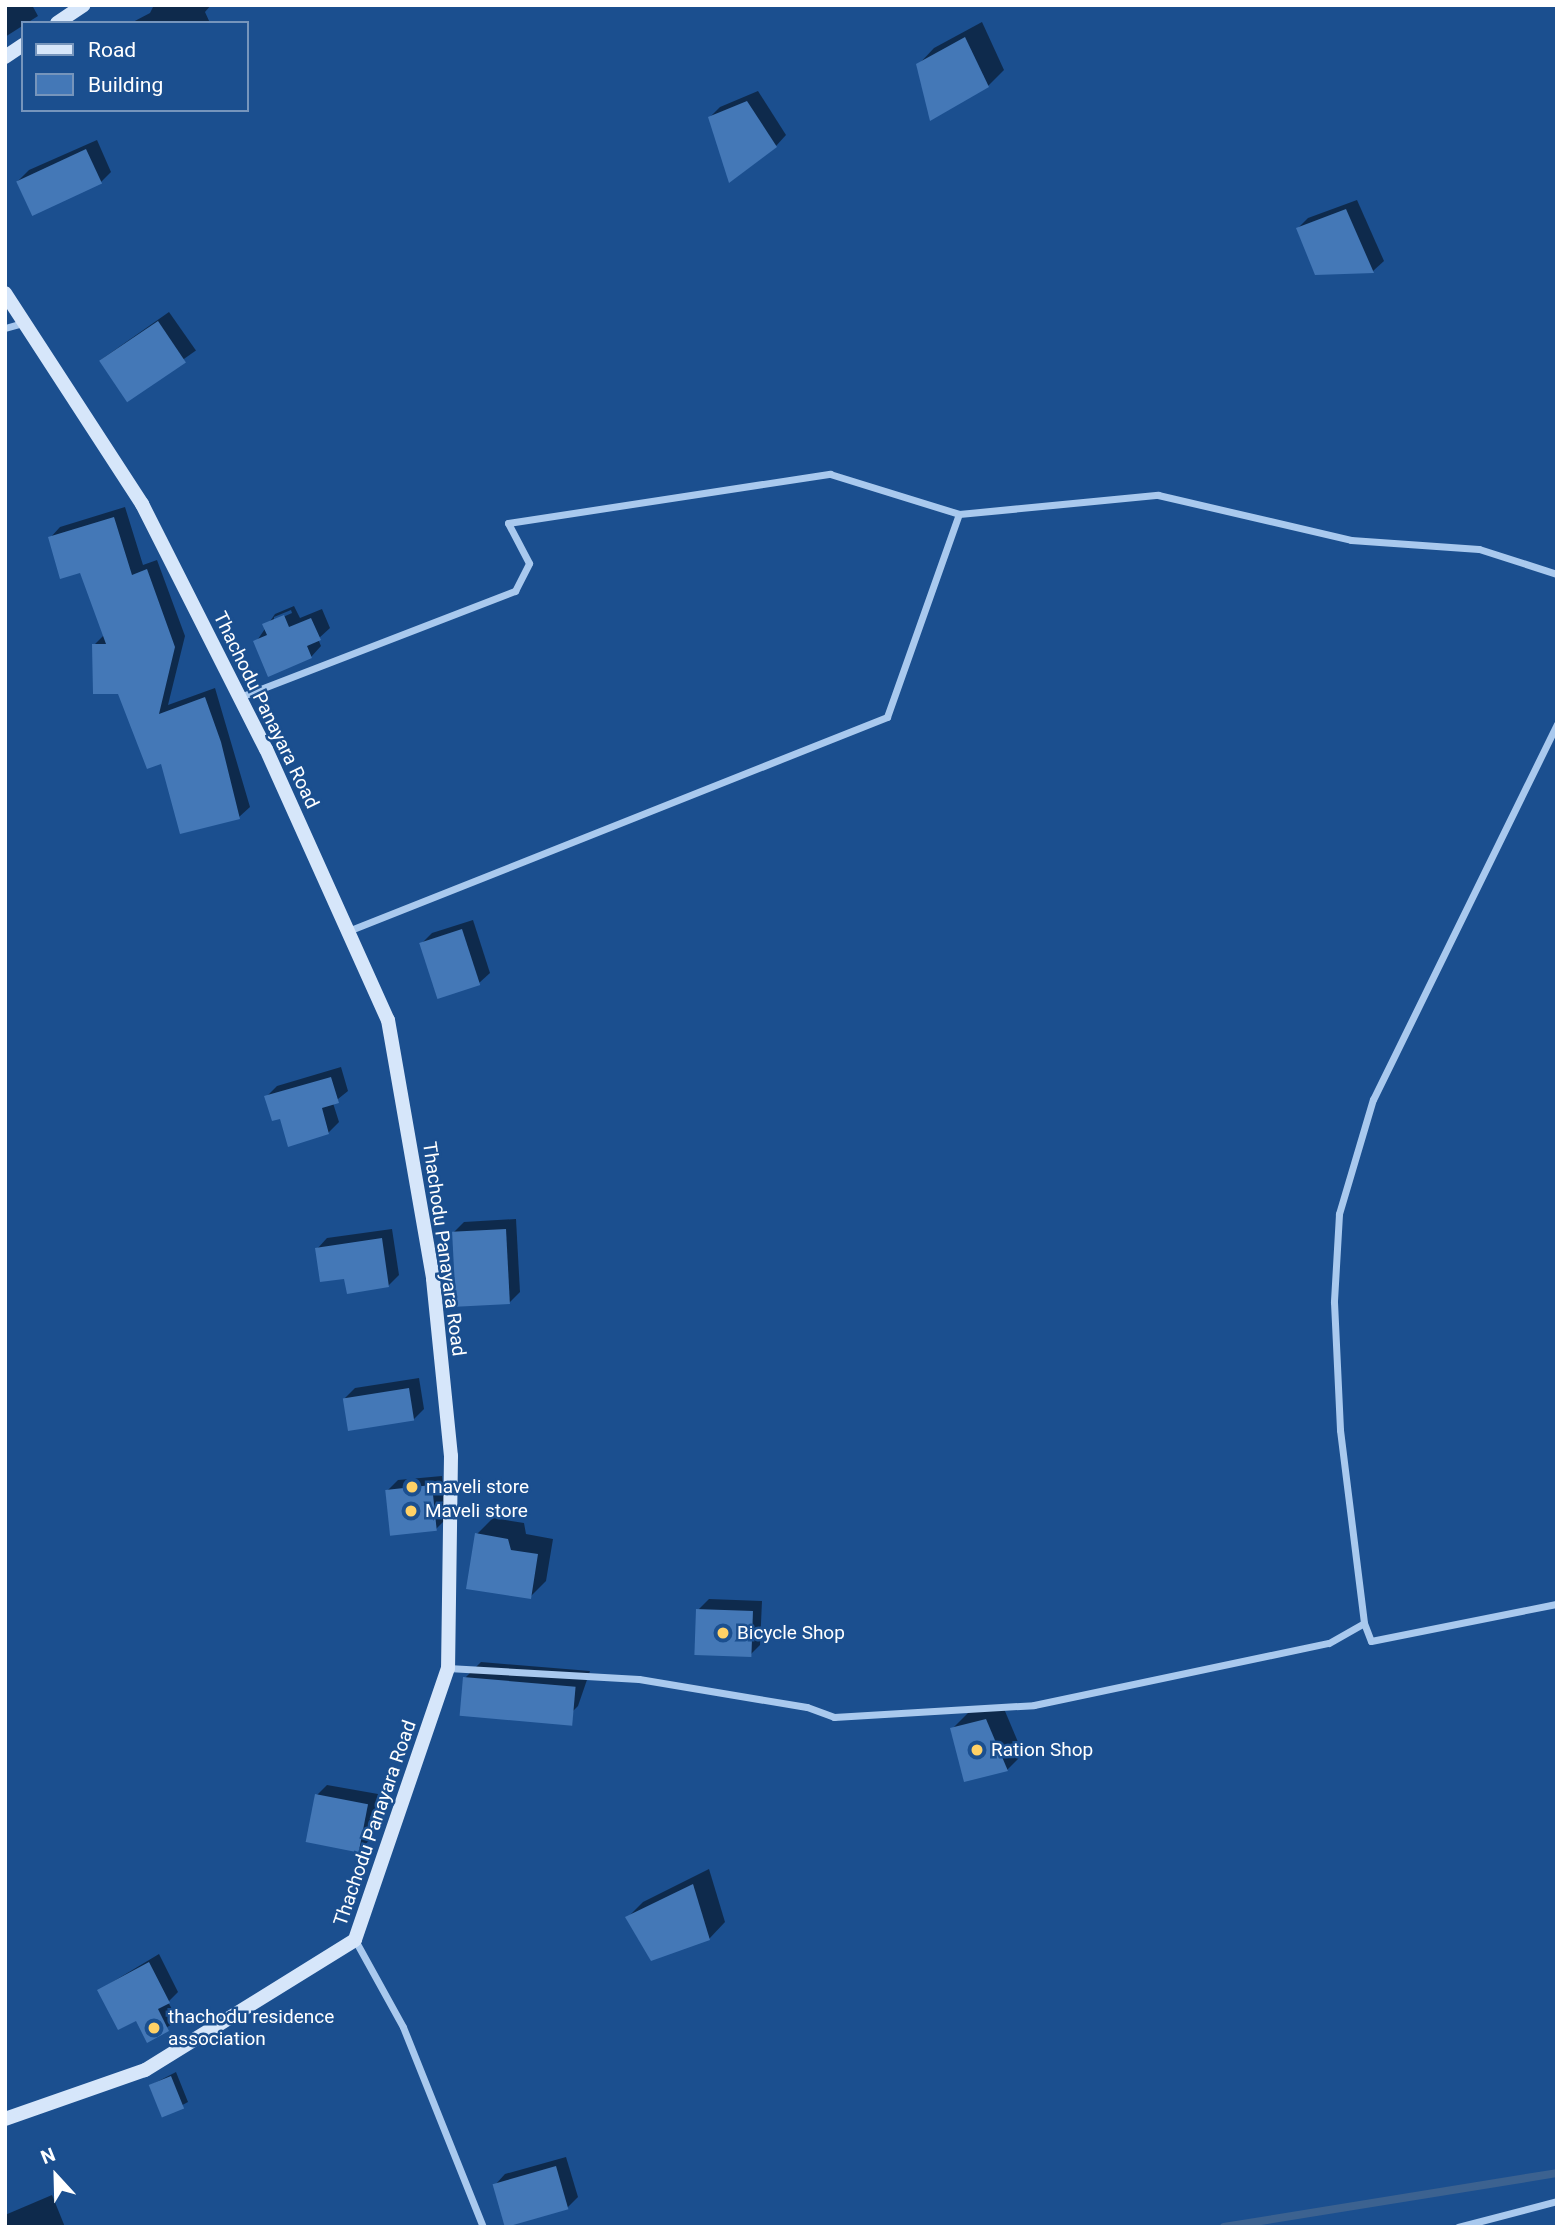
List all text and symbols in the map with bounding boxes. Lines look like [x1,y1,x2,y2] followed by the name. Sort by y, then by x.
[21,21,248,112] legend
[88,38,136,62] text: Road
[88,73,163,97] text: Building
[208,608,324,812] street label: Thachodu Panayara Road
[418,1140,470,1358] street label: Thachodu Panayara Road
[426,1476,529,1498] place label: maveli store
[404,1479,420,1495] marker: maveli store
[425,1500,528,1522] place label: Maveli store
[403,1503,419,1519] marker: Maveli store
[737,1622,845,1644] place label: Bicycle Shop
[715,1625,731,1641] marker: Bicycle Shop
[329,1717,421,1929] street label: Thachodu Panayara Road
[991,1739,1093,1761] place label: Ration Shop
[969,1742,985,1758] marker: Ration Shop
[168,2006,334,2050] place label: thachodu residence association
[146,2020,162,2036] marker: thachodu residence association
[21,2141,91,2211] north arrow
[37,2143,58,2169] text: N

